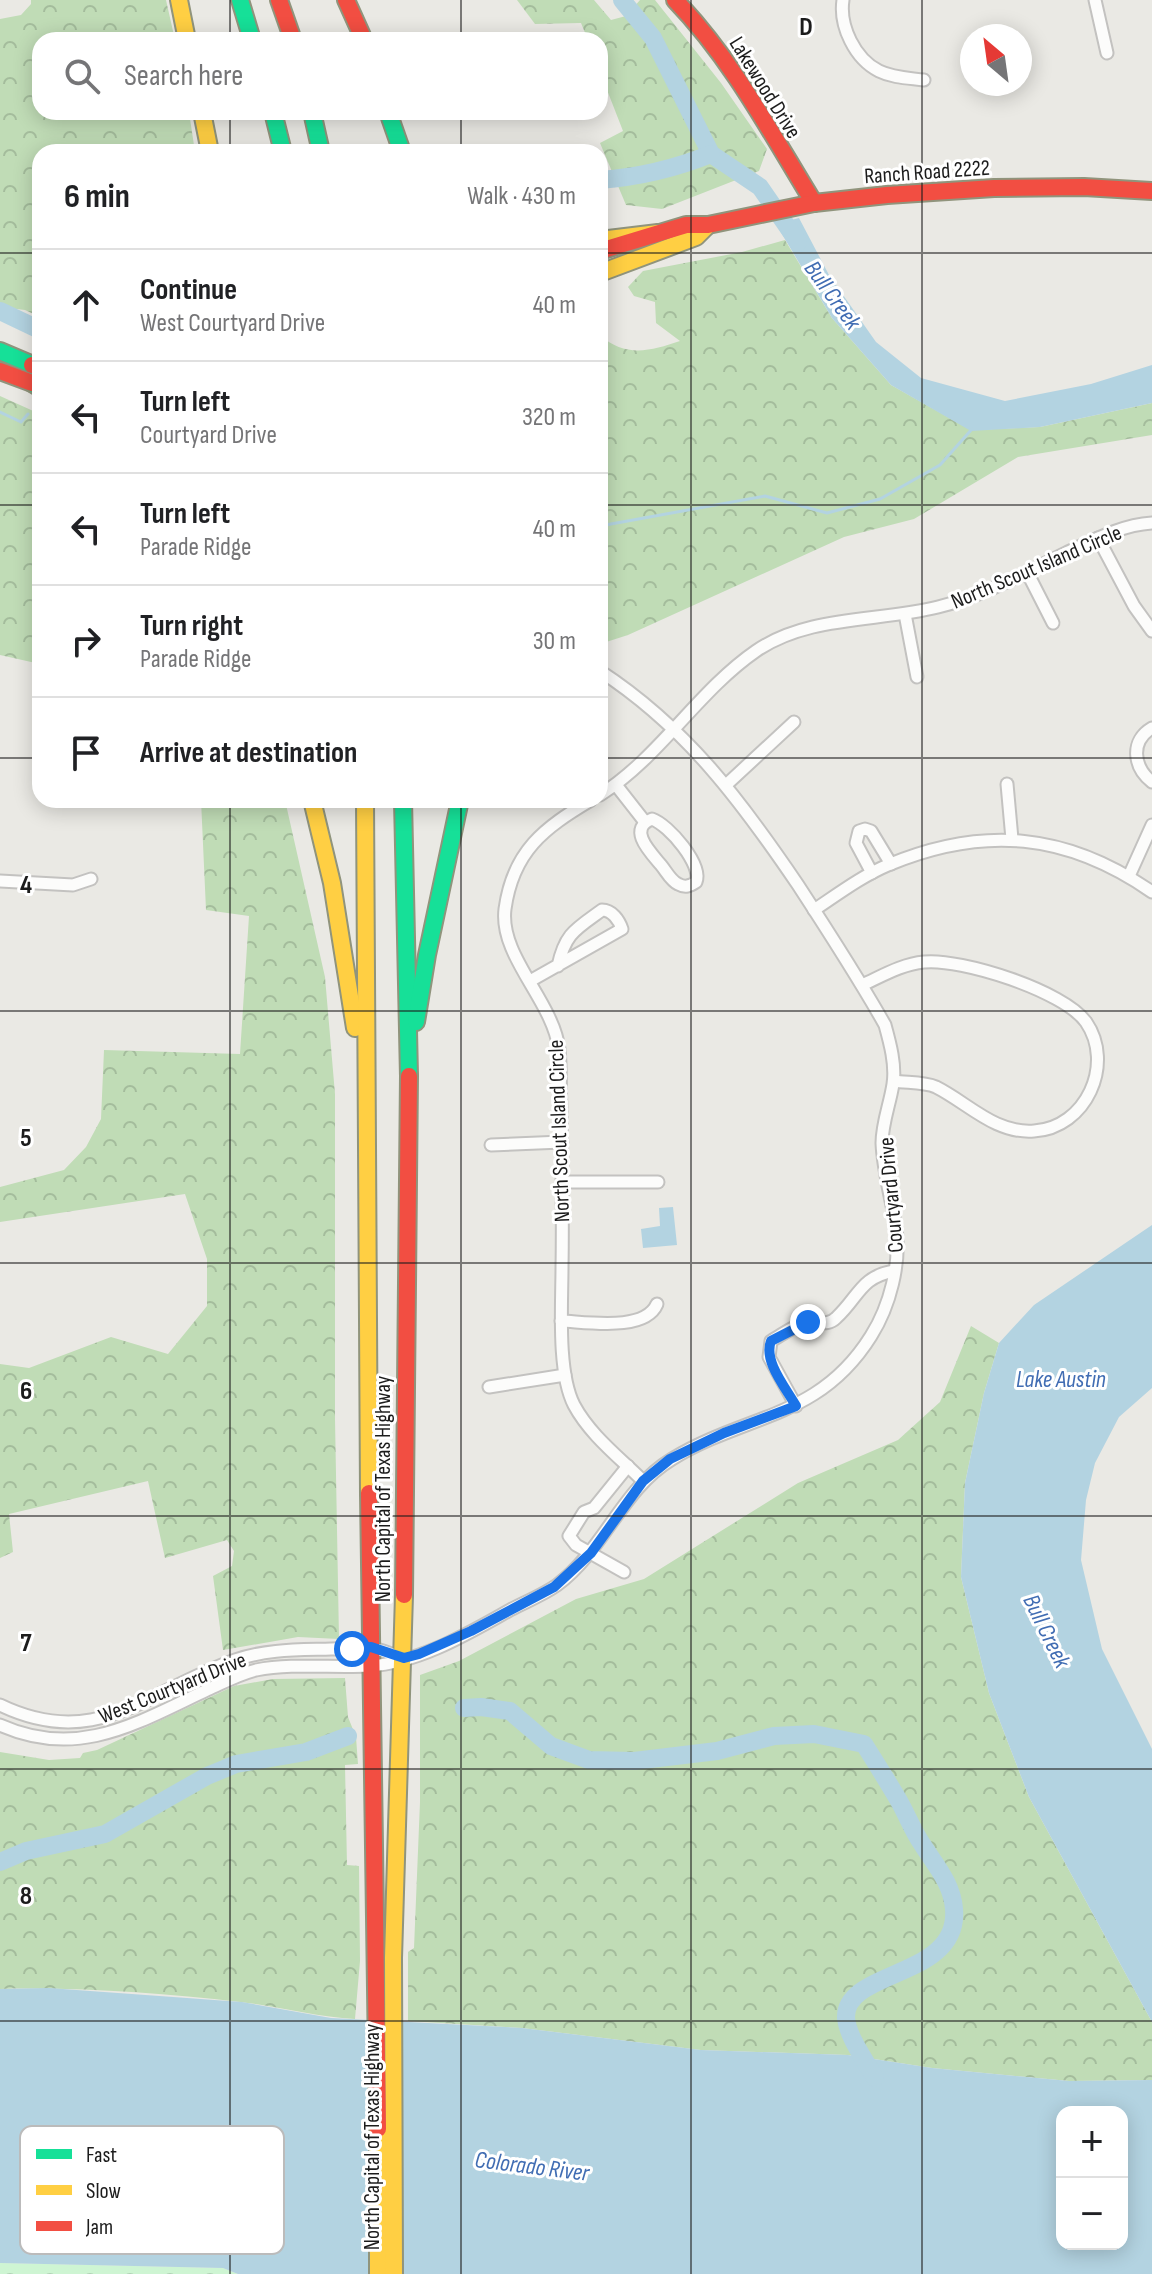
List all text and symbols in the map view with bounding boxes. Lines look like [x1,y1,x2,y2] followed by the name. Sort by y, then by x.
[799,12,813,43] text: D
[960,24,1032,96] north arrow
[32,32,608,120] search box
[723,32,807,144] street label: Lakewood Drive
[60,54,104,98] icon: search
[124,58,243,94] text: Search here
[863,155,991,190] street label: Ranch Road 2222
[64,176,130,217] text: 6 min
[467,181,576,212] text: Walk · 430 m
[798,255,868,336] water label: Bull Creek
[140,272,237,308] text: Continue
[64,283,108,327] icon: ahead
[533,290,576,321] text: 40 m
[140,308,325,339] text: West Courtyard Drive
[140,384,230,420] text: Turn left
[64,395,108,439] icon: left
[522,402,576,433] text: 320 m
[140,420,277,451] text: Courtyard Drive
[140,496,230,532] text: Turn left
[64,507,108,551] icon: left
[533,514,576,545] text: 40 m
[947,519,1126,615] street label: North Scout Island Circle
[140,532,252,563] text: Parade Ridge
[140,608,243,644] text: Turn right
[64,619,108,663] icon: right
[533,626,576,657] text: 30 m
[140,644,252,675] text: Parade Ridge
[64,731,108,775] icon: arrive
[140,735,357,771] text: Arrive at destination
[20,870,32,901] text: 4
[543,1039,576,1223] street label: North Scout Island Circle
[20,1123,32,1154] text: 5
[873,1136,910,1254] street label: Courtyard Drive
[790,1304,826,1340] route end
[1016,1365,1106,1394] water label: Lake Austin
[370,1375,397,1602] street label: North Capital of Texas Highway
[20,1376,32,1407] text: 6
[1016,1590,1077,1674] water label: Bull Creek
[20,1628,32,1659] text: 7
[334,1631,370,1667] route start
[95,1647,250,1730] street label: West Courtyard Drive
[20,1881,32,1912] text: 8
[359,2023,386,2250] street label: North Capital of Texas Highway
[1056,2106,1128,2250] map controls
[1056,2106,1128,2178] button: +
[20,2126,284,2254] legend
[86,2142,117,2169] text: Fast
[473,2145,592,2188] water label: Colorado River
[86,2178,121,2205] text: Slow
[1056,2178,1128,2250] button: −
[85,2214,113,2241] text: Jam

